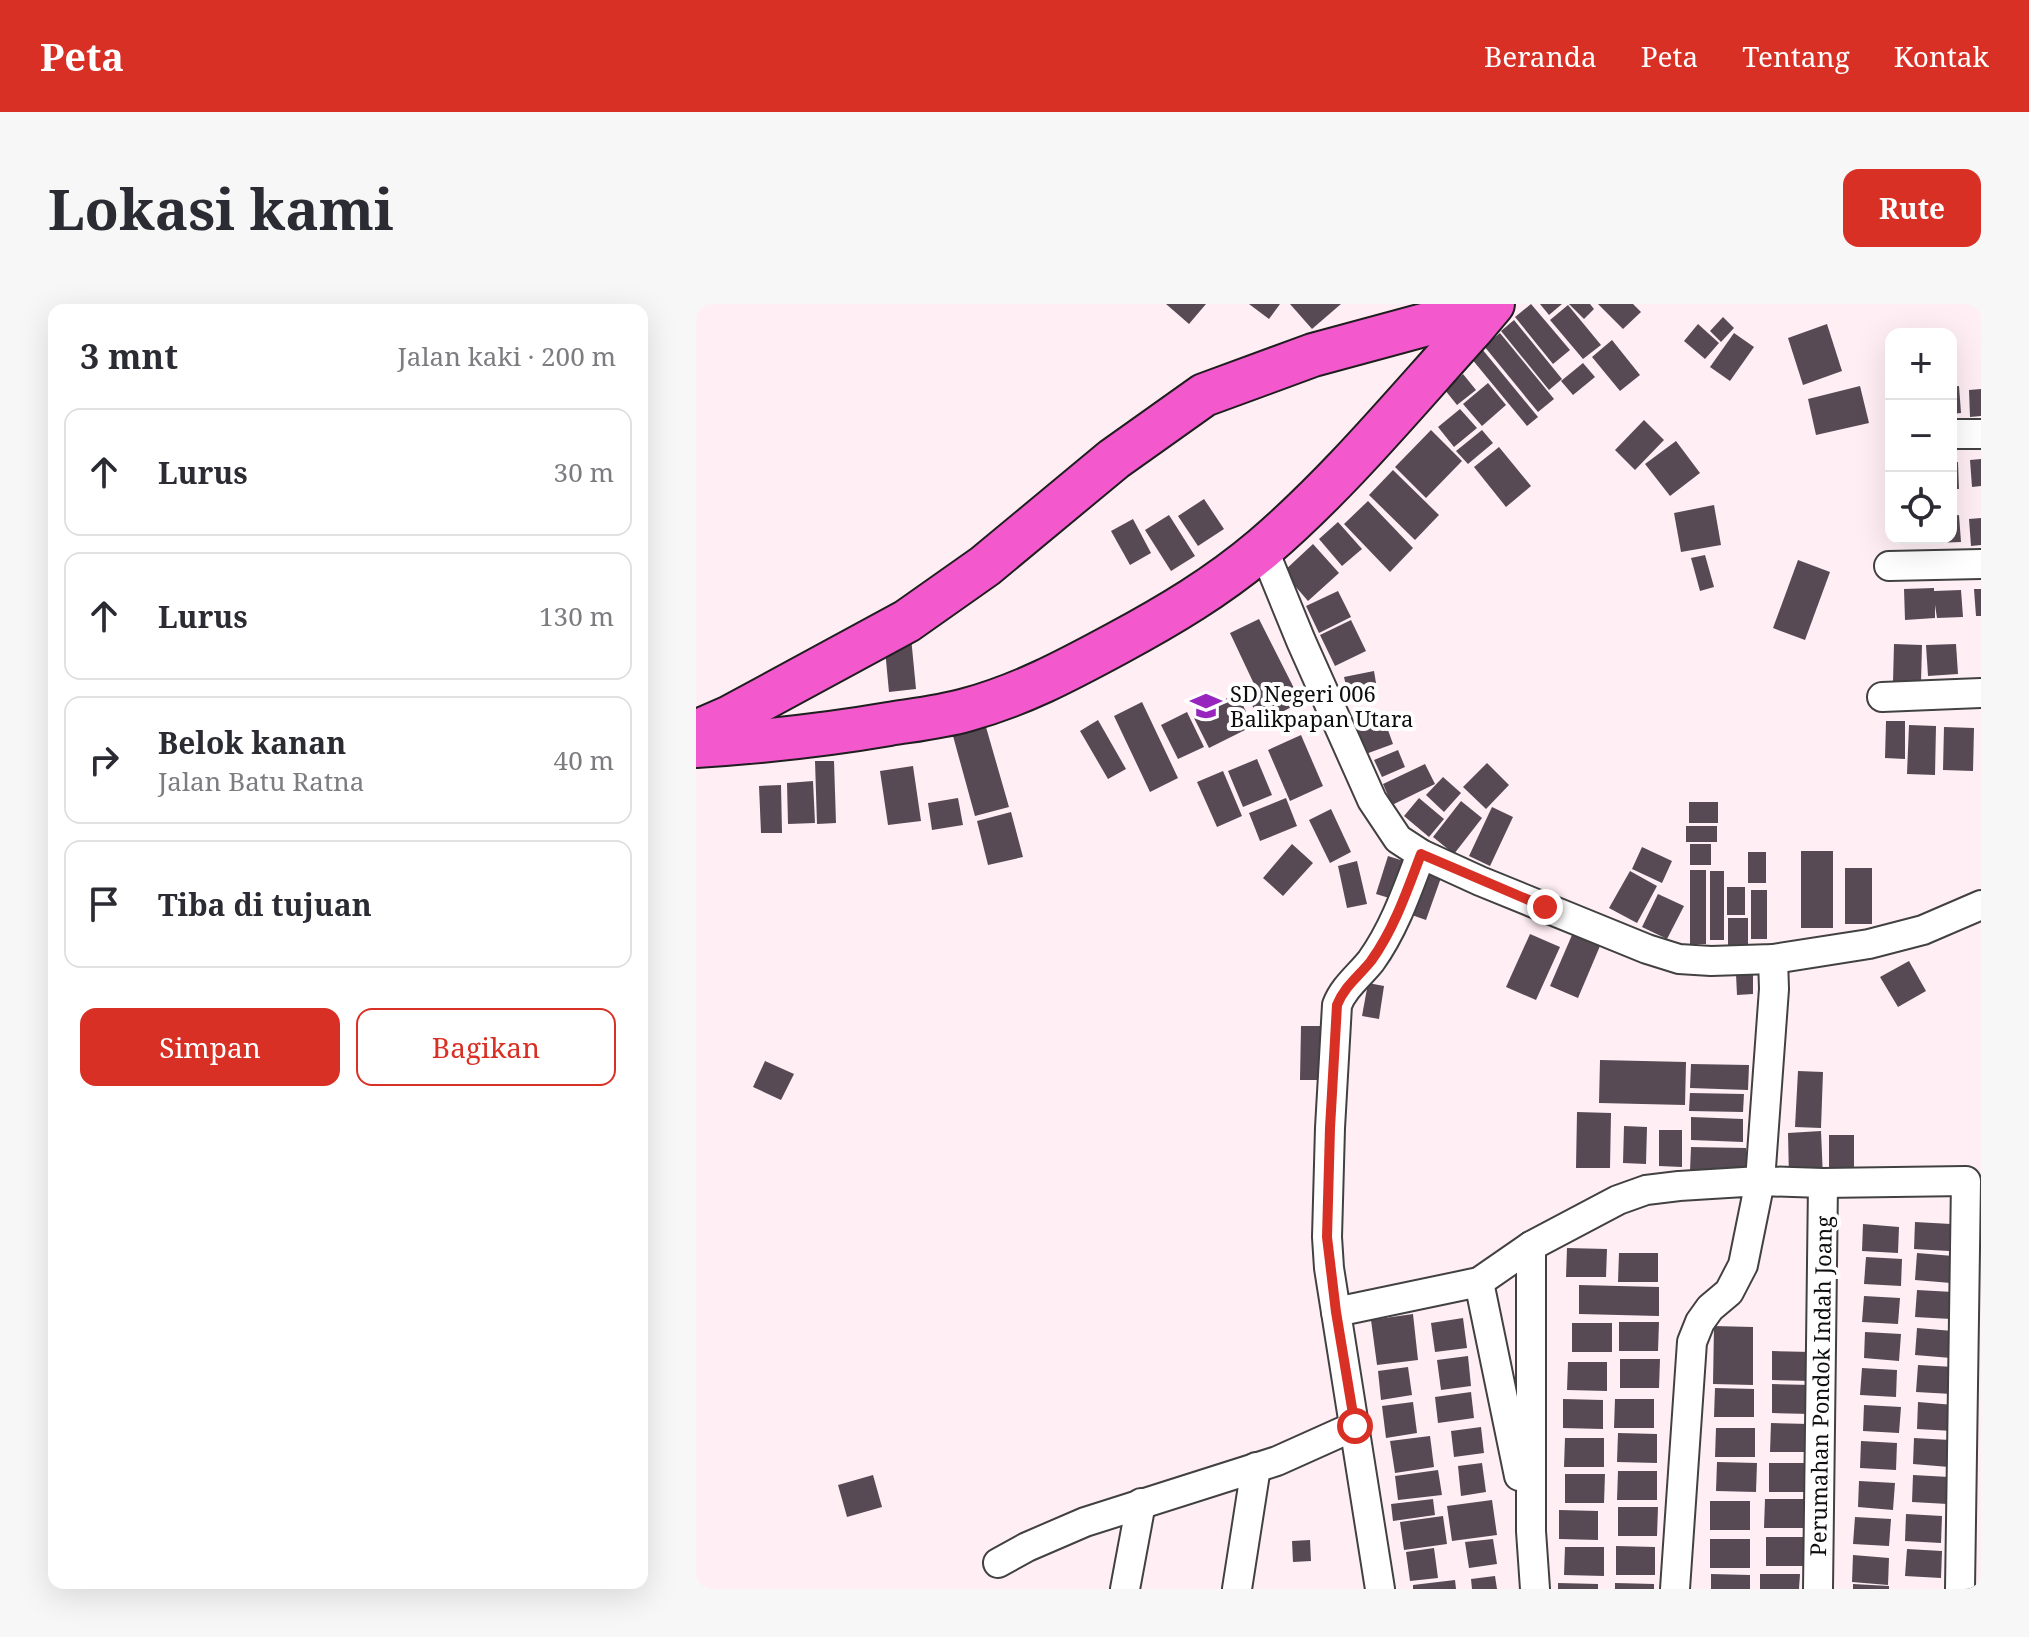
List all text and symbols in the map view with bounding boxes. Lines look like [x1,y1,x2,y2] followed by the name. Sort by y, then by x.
[40,30,124,82] text: Peta
[1484,37,1597,75] text: Beranda
[1641,37,1698,75] text: Peta
[1742,37,1850,75] text: Tentang
[1894,37,1989,75] text: Kontak
[1843,169,1981,247] button: Rute
[48,170,394,246] text: Lokasi kami
[1885,328,1957,544] map controls
[1885,328,1957,400] button: +
[80,333,178,379] text: 3 mnt
[398,338,616,374] text: Jalan kaki · 200 m
[1885,400,1957,472] button: −
[82,450,126,494] icon: ahead
[158,452,248,493] text: Lurus
[554,454,614,490] text: 30 m
[1885,472,1957,544] button: locate
[82,594,126,638] icon: ahead
[158,596,248,637] text: Lurus
[539,598,614,634] text: 130 m
[1230,678,1413,733] place label: SD Negeri 006 Balikpapan Utara
[1189,689,1223,723] school or university icon: SD Negeri 006 Balikpapan Utara
[158,722,346,763] text: Belok kanan
[82,738,126,782] icon: right
[554,742,614,778] text: 40 m
[158,763,364,799] text: Jalan Batu Ratna
[82,882,126,926] icon: arrive
[158,884,372,925] text: Tiba di tujuan
[1527,889,1563,925] route end
[80,1008,340,1086] button: Simpan
[356,1008,616,1086] button: Bagikan
[1802,1215,1838,1557] street label: Perumahan Pondok Indah Joang
[1337,1408,1373,1444] route start

